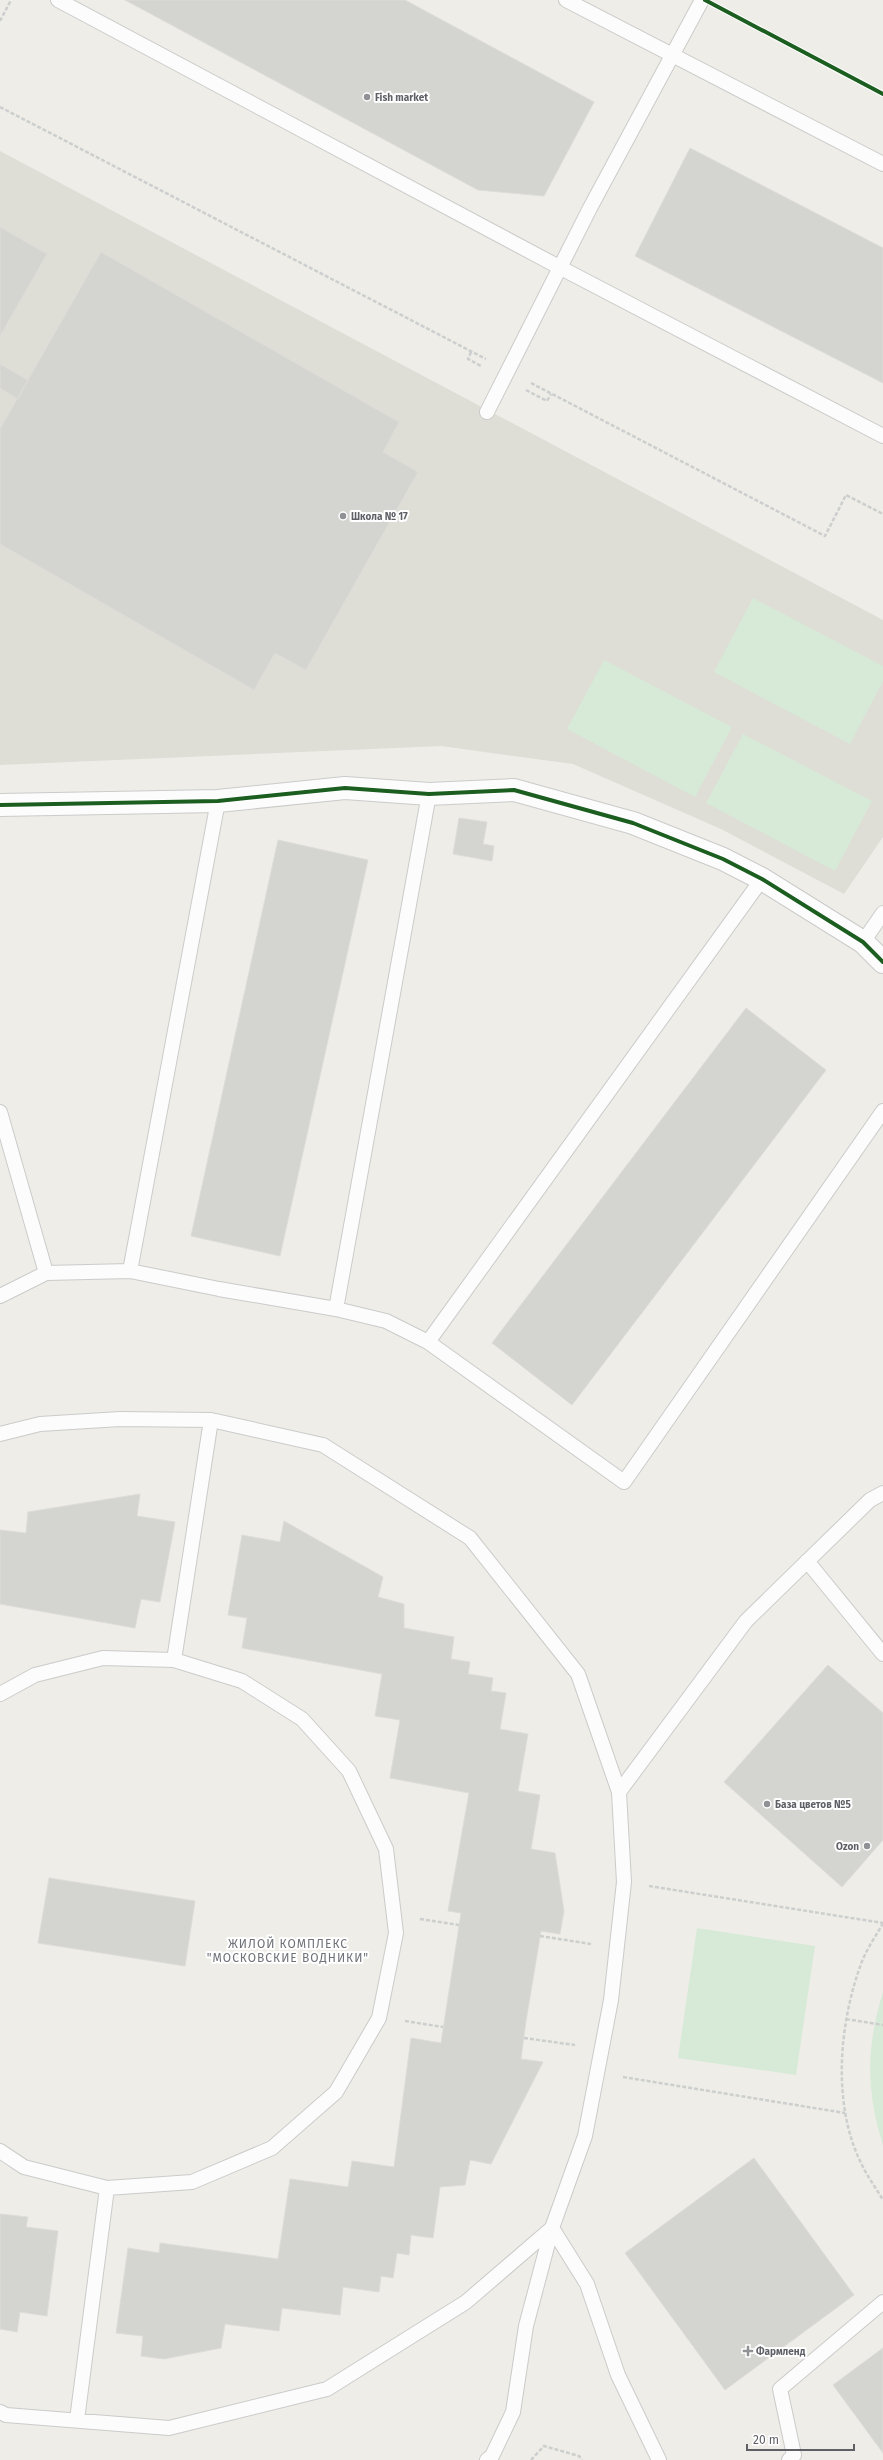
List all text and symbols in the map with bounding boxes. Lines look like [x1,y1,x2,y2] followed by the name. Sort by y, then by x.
[362,92,372,102] marker: Fish market
[375,92,428,104] place label: Fish market
[338,511,348,521] marker: Школа № 17
[351,511,408,523] place label: Школа № 17
[762,1799,772,1809] marker: База цветов №5
[775,1799,851,1811] place label: База цветов №5
[836,1841,859,1853] place label: Ozon
[862,1841,872,1851] marker: Ozon
[207,1936,369,1965] district label: ЖИЛОЙ КОМПЛЕКС "МОСКОВСКИЕ ВОДНИКИ"
[743,2346,753,2356] marker: Фармленд
[756,2346,806,2358] place label: Фармленд
[747,2426,854,2452] scale bar
[753,2433,779,2447] text: 20 m

